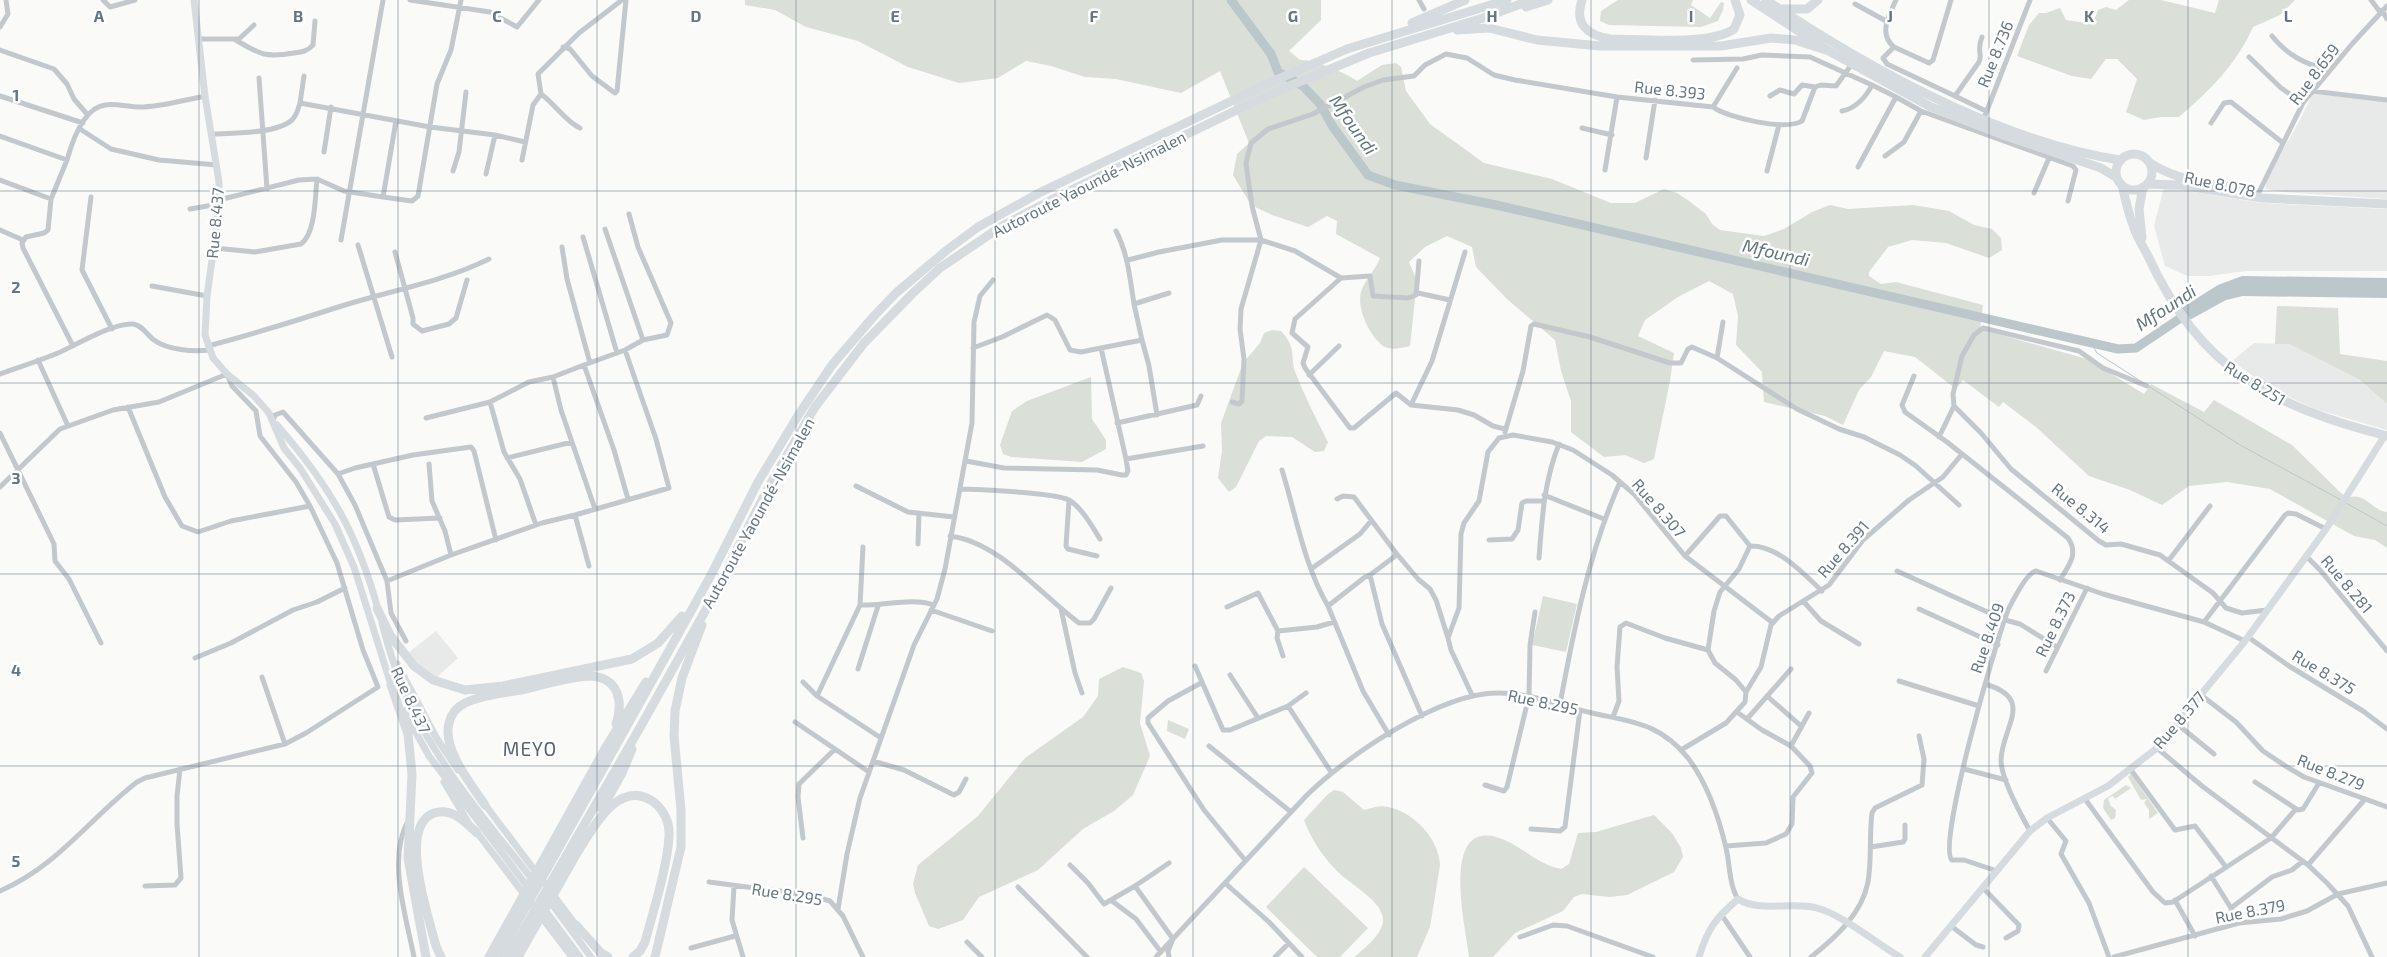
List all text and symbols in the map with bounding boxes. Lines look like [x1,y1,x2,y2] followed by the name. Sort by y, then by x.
[94,6,105,25] text: A
[293,6,303,25] text: B
[492,6,502,25] text: C
[691,6,702,25] text: D
[890,6,900,25] text: E
[1090,6,1099,25] text: F
[1288,6,1298,25] text: G
[1486,6,1498,25] text: H
[1689,6,1693,25] text: I
[1887,6,1893,25] text: J
[2084,6,2095,25] text: K
[2284,6,2293,25] text: L
[1973,18,2016,90] street label: Rue 8.736
[2285,39,2343,108] street label: Rue 8.659
[1634,76,1707,103] street label: Rue 8.393
[13,85,19,104] text: 1
[1325,90,1383,159] water label: Mfoundi
[989,126,1189,241] street label: Autoroute Yaoundé-Nsimalen
[2183,167,2257,200] street label: Rue 8.078
[202,187,227,259] street label: Rue 8.437
[1741,234,1812,271] water label: Mfoundi
[11,277,21,296] text: 2
[2131,279,2200,335] water label: Mfoundi
[2221,356,2289,409] street label: Rue 8.251
[697,414,818,611] street label: Autoroute Yaoundé-Nsimalen
[11,468,21,487] text: 3
[1629,475,1690,541] street label: Rue 8.307
[2048,478,2114,537] street label: Rue 8.314
[1813,516,1872,581] street label: Rue 8.391
[2318,551,2377,616] street label: Rue 8.281
[2031,588,2079,660] street label: Rue 8.373
[1966,600,2007,675] street label: Rue 8.409
[2289,645,2359,698] street label: Rue 8.375
[11,660,21,679] text: 4
[388,663,435,736] street label: Rue 8.437
[1506,685,1580,718] street label: Rue 8.295
[2149,687,2209,752] street label: Rue 8.377
[503,737,557,760] district label: MEYO
[2295,749,2368,794] street label: Rue 8.279
[12,851,21,870] text: 5
[750,879,824,908] street label: Rue 8.295
[2213,894,2286,927] street label: Rue 8.379

